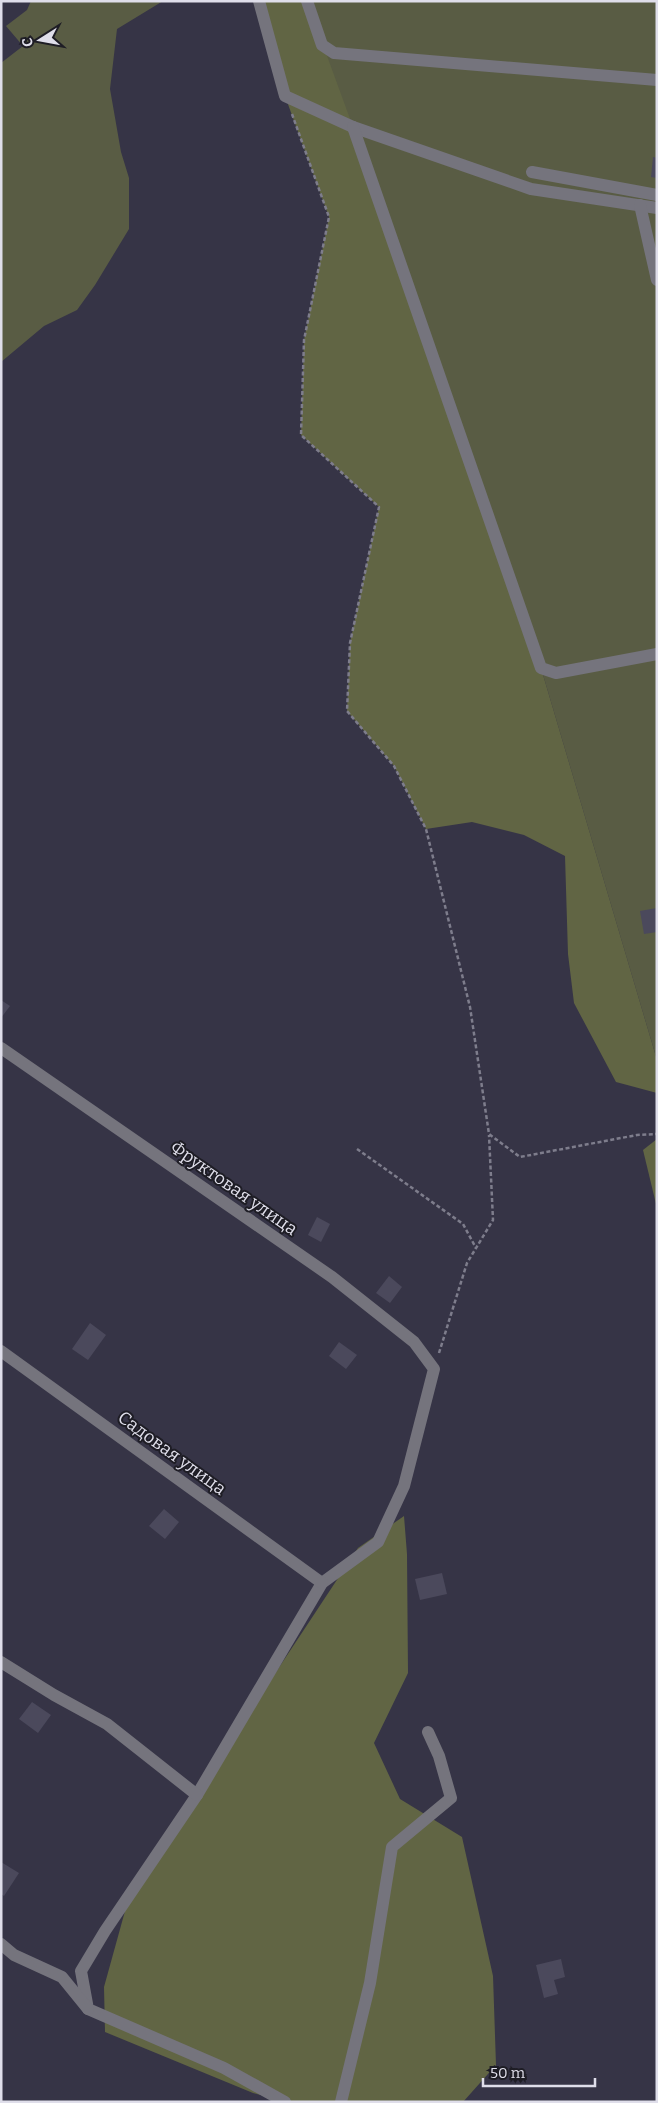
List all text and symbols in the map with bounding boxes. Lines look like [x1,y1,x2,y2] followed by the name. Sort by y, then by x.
[15,15,65,65] north arrow
[19,36,37,48] text: С
[166,1136,302,1240] street label: Фруктовая улица
[113,1406,231,1500] street label: Садовая улица
[483,2056,596,2088] scale bar
[490,2064,526,2082] text: 50 m

